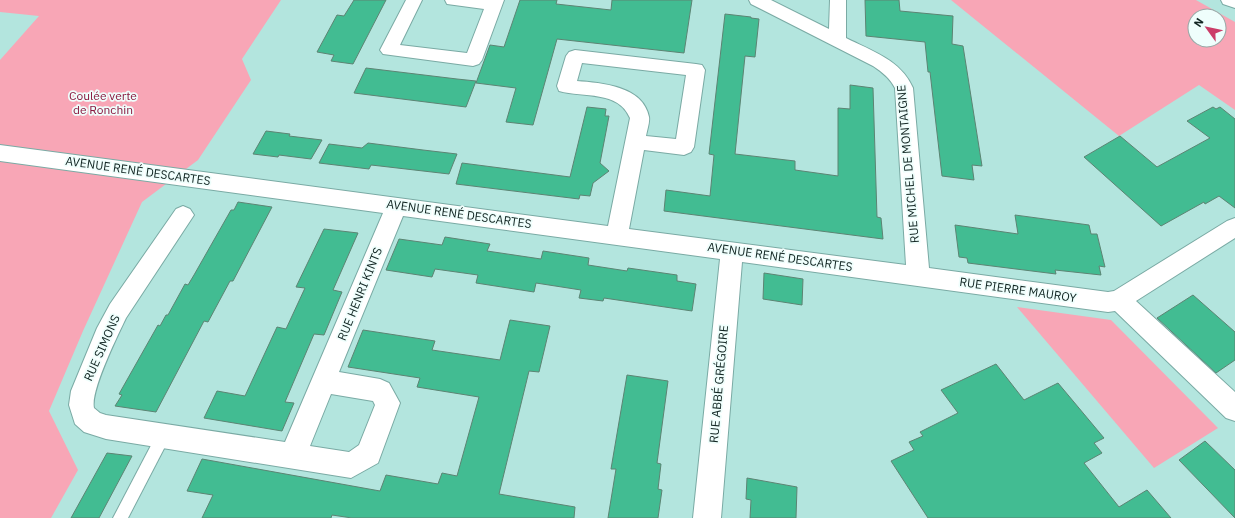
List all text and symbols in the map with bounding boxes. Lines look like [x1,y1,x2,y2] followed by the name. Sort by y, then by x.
[1187,8,1227,48] north arrow
[1191,15,1207,30] text: N
[893,84,922,244] street label: RUE MICHEL DE MONTAIGNE
[69,88,137,117] park label: Coulée verte de Ronchin
[65,153,212,188] street label: AVENUE RENÉ DESCARTES
[386,196,533,231] street label: AVENUE RENÉ DESCARTES
[707,239,854,274] street label: AVENUE RENÉ DESCARTES
[334,245,385,343] street label: RUE HENRI KINTS
[959,274,1078,305] street label: RUE PIERRE MAUROY
[80,312,123,383] street label: RUE SIMONS
[706,325,731,443] street label: RUE ABBÉ GRÉGOIRE

